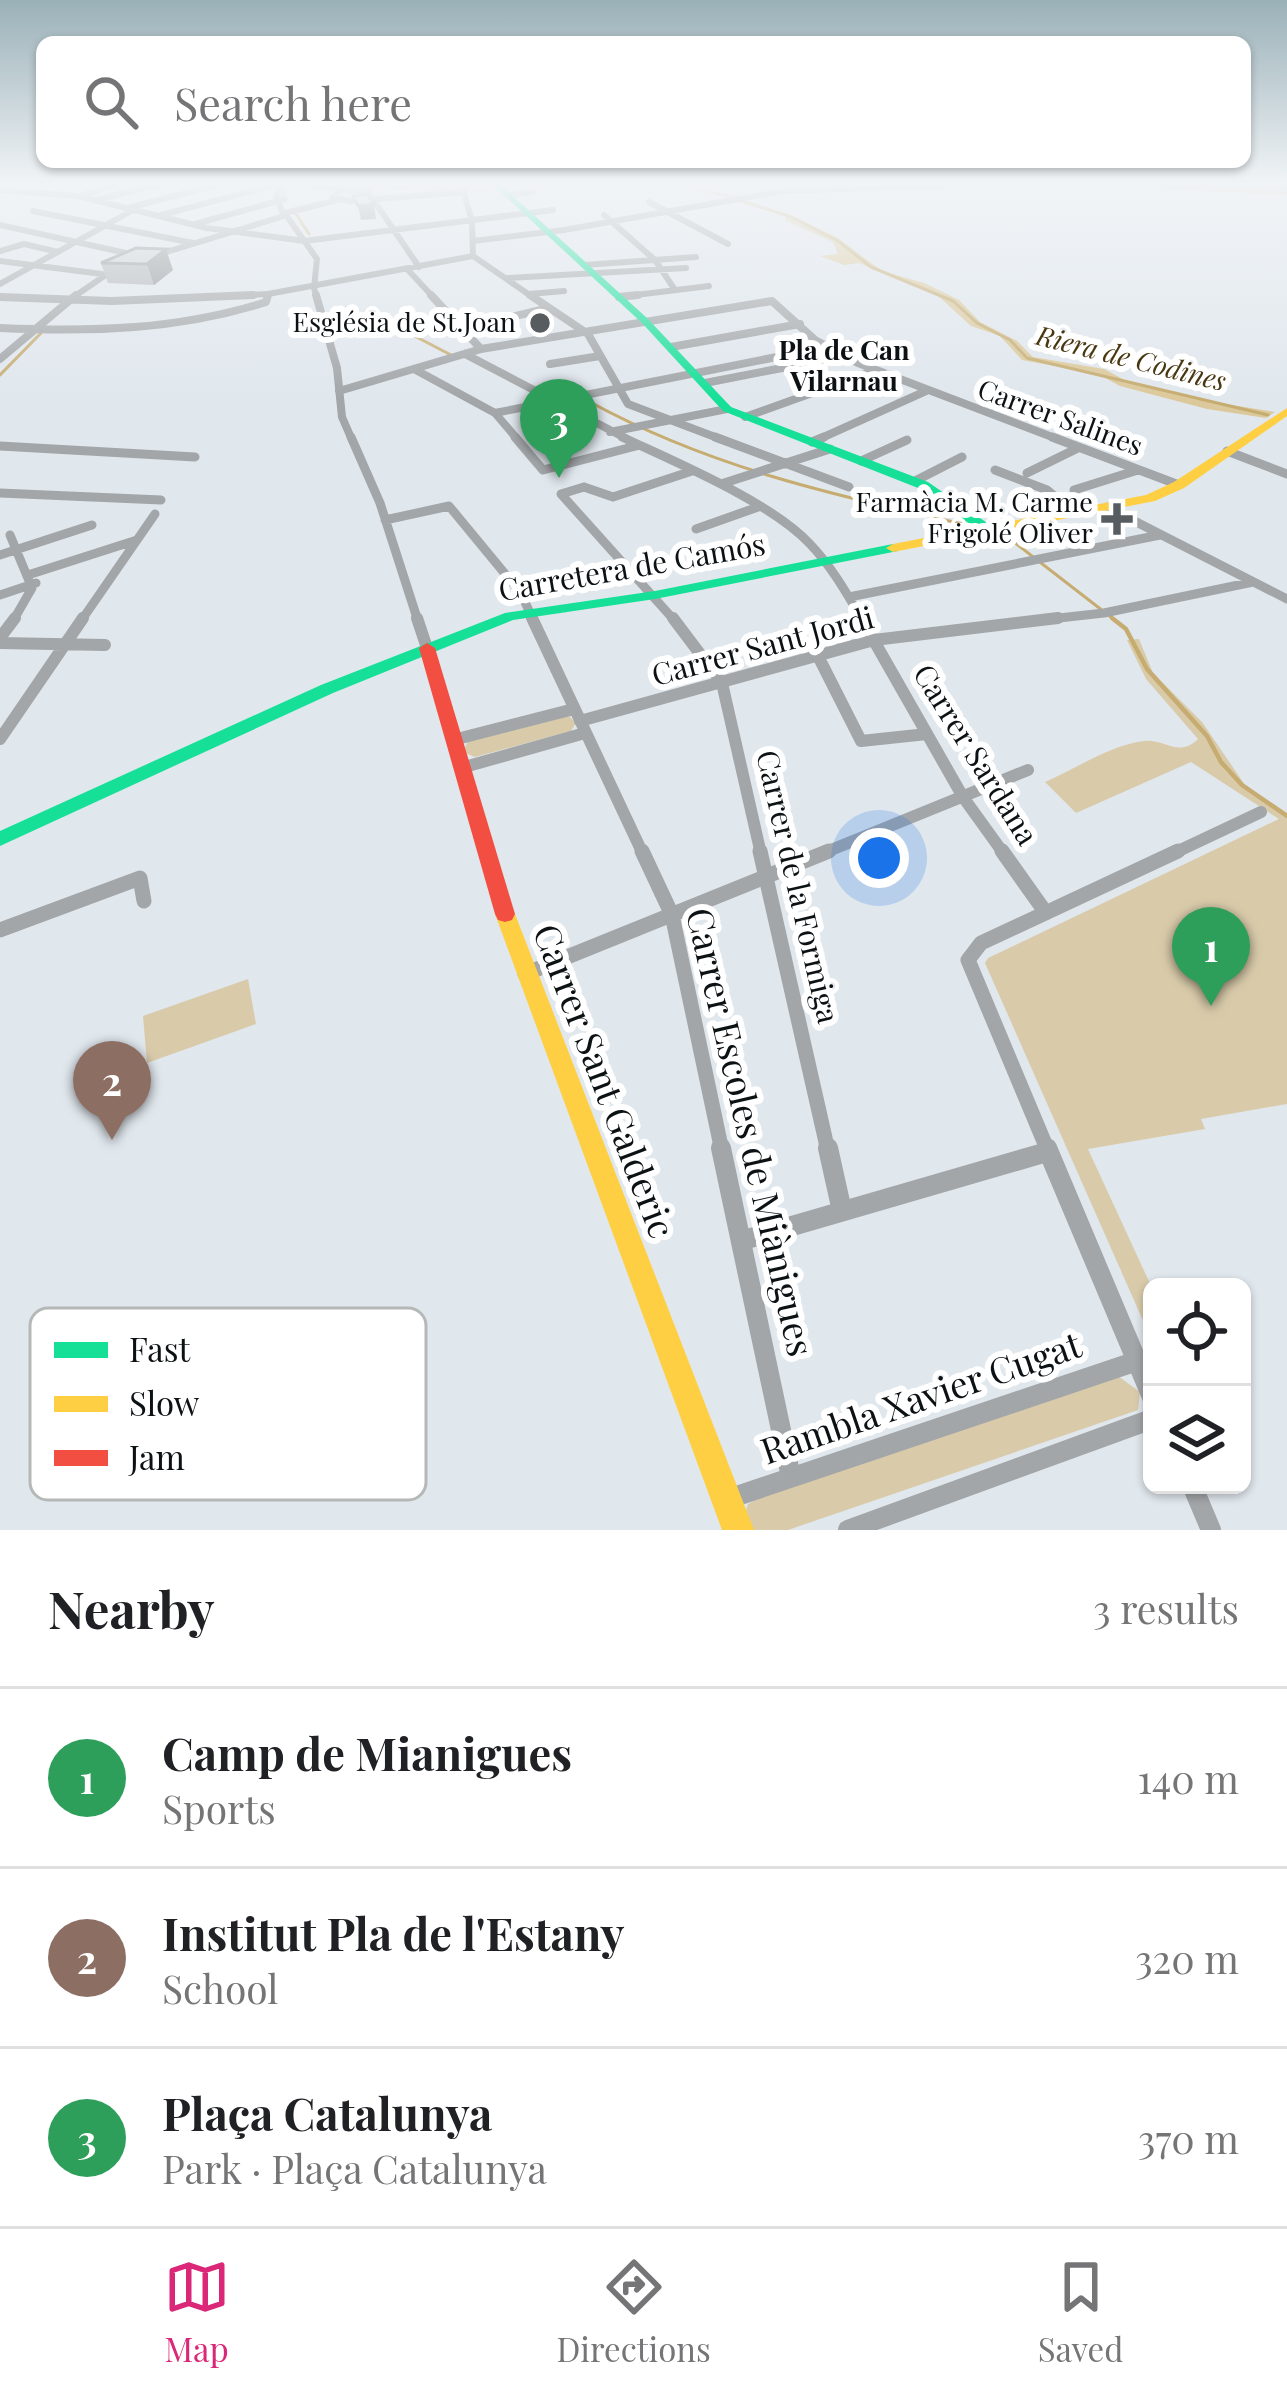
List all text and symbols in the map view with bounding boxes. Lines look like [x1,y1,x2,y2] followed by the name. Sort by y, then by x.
[36,36,1251,168] search box
[78,69,144,135] icon: search
[174,72,412,132] text: Search here
[293,303,516,339] place label: Església de St.Joan
[527,310,553,336] marker: Església de St.Joan
[1032,316,1230,398] water label: Riera de Codines
[778,331,910,398] district label: Pla de Can Vilarnau
[973,370,1148,463] street label: Carrer Salines
[520,379,598,478] pin: 3
[856,483,1093,550] place label: Farmàcia M. Carme Frigolé Oliver
[1104,506,1130,532] marker: Farmàcia M. Carme Frigolé Oliver
[495,523,768,609] street label: Carretera de Camós
[647,596,878,694] street label: Carrer Sant Jordi
[905,656,1048,852] street label: Carrer Sardana
[748,746,850,1027] street label: Carrer de la Formiga
[849,828,909,888] your location
[677,903,827,1360] street label: Carrer Escoles de Miànigues
[1172,907,1250,1006] pin: 1
[524,916,688,1244] street label: Carrer Sant Galderic
[73,1041,151,1140] pin: 2
[1143,1278,1251,1494] map controls
[1143,1278,1251,1386] button: locate
[30,1308,426,1500] legend
[754,1318,1088,1473] street label: Rambla Xavier Cugat
[129,1326,191,1370] text: Fast
[129,1380,200,1424] text: Slow
[1143,1386,1251,1494] button: layers
[128,1434,185,1478] text: Jam
[48,1574,214,1642] text: Nearby
[1093,1582,1239,1634] text: 3 results
[162,1722,572,1782] text: Camp de Mianigues
[80,1752,94,1804] text: 1
[1138,1752,1239,1804] text: 140 m
[162,1782,276,1834] text: Sports
[162,1902,624,1962] text: Institut Pla de l'Estany
[77,1932,97,1984] text: 2
[1135,1932,1239,1984] text: 320 m
[162,1962,278,2014] text: School
[162,2082,492,2142] text: Plaça Catalunya
[77,2112,97,2164] text: 3
[1138,2112,1239,2164] text: 370 m
[162,2142,547,2194] text: Park · Plaça Catalunya
[164,2254,230,2370] tab: Map
[557,2254,711,2370] tab: Directions
[1038,2254,1124,2370] tab: Saved

